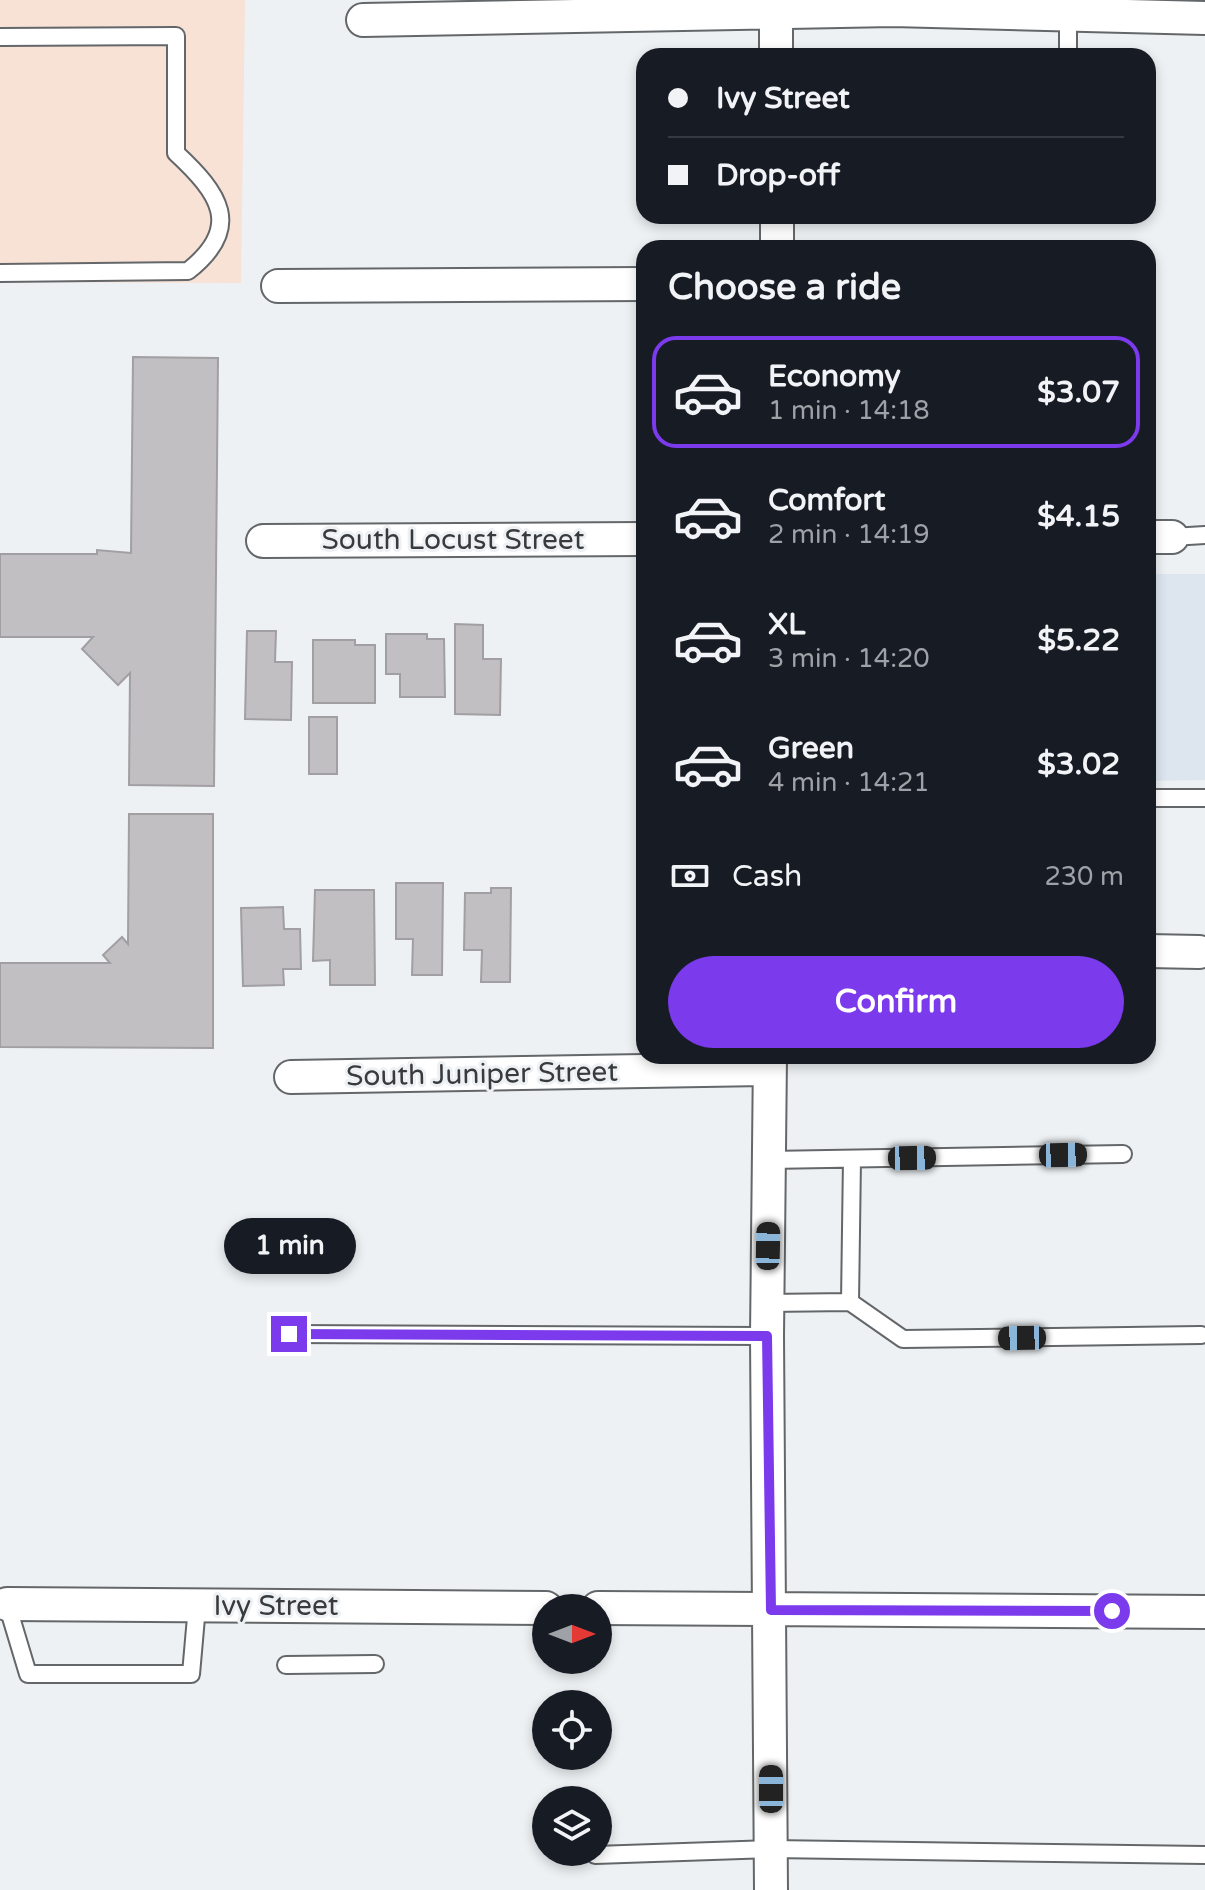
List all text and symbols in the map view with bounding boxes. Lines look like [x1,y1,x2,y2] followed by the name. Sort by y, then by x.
[716,80,850,117] text: Ivy Street
[716,157,840,194] text: Drop-off
[668,266,901,309] text: Choose a ride
[672,356,744,428] icon: car
[768,358,901,395] text: Economy
[1037,374,1120,411] text: $3.07
[768,395,930,426] text: 1 min · 14:18
[672,480,744,552] icon: car
[768,482,886,519] text: Comfort
[1037,498,1120,535] text: $4.15
[768,519,930,550] text: 2 min · 14:19
[322,523,585,557] street label: South Locust Street
[672,604,744,676] icon: car
[768,606,805,643] text: XL
[1038,622,1120,659] text: $5.22
[768,643,930,674] text: 3 min · 14:20
[672,728,744,800] icon: car
[768,730,854,767] text: Green
[1037,746,1120,783] text: $3.02
[768,767,930,798] text: 4 min · 14:21
[668,854,712,898] icon: cash
[732,858,802,895] text: Cash
[1044,861,1124,892] text: 230 m
[668,956,1124,1048] button: Confirm
[346,1055,619,1093] street label: South Juniper Street
[1039,1143,1087,1167] car
[888,1146,936,1170] car
[223,1218,355,1274] callout: 1 min
[756,1222,780,1270] car
[255,1230,325,1261] text: 1 min
[271,1316,307,1352] route end
[998,1326,1046,1350] car
[214,1589,339,1623] street label: Ivy Street
[1094,1593,1130,1629] route start
[532,1594,612,1674] north arrow
[532,1594,612,1866] map controls
[532,1690,612,1770] button: locate
[759,1765,783,1813] car
[532,1786,612,1866] button: layers

